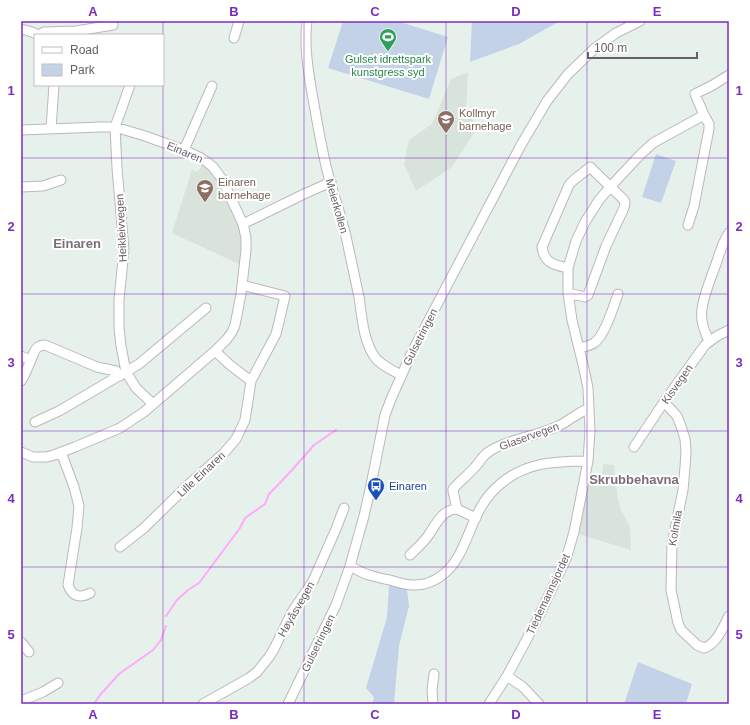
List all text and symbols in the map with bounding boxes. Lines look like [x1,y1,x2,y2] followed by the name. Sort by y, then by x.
[88,4,98,19] text: A
[229,4,239,19] text: B
[370,4,380,19] text: C
[511,4,521,19] text: D
[653,4,662,19] text: E
[378,27,398,52] sports icon: Gulset idrettspark kunstgress syd
[34,34,164,86] legend
[588,34,697,60] scale bar
[594,41,627,55] text: 100 m
[70,43,99,57] text: Road
[345,53,432,78] place label: Gulset idrettspark kunstgress syd
[70,63,96,77] text: Park
[7,83,15,98] text: 1
[735,83,743,98] text: 1
[459,107,512,132] place label: Kollmyr barnehage
[436,109,456,134] school or university icon: Kollmyr barnehage
[165,139,205,165] street label: Einaren
[218,176,271,201] place label: Einaren barnehage
[323,177,351,235] street label: Meierkollen
[195,178,215,203] school or university icon: Einaren barnehage
[113,193,129,263] street label: Heikleivvegen
[7,219,15,234] text: 2
[735,219,743,234] text: 2
[53,236,101,251] district label: Einaren
[400,306,440,368] street label: Gulsetringen
[7,355,15,370] text: 3
[735,355,743,370] text: 3
[659,362,695,406] street label: Kisvegen
[498,420,560,452] street label: Glaservegen
[175,449,227,499] street label: Lille Einaren
[589,472,680,487] district label: Skrubbehavna
[366,476,386,501] bus stop icon: Einaren
[389,480,427,492] place label: Einaren
[7,491,15,506] text: 4
[735,491,743,506] text: 4
[666,508,684,547] street label: Kolmila
[524,552,572,636] street label: Tiedemannsjordet
[275,579,317,639] street label: Høyåsvegen
[299,612,337,674] street label: Gulsetringen
[7,627,15,642] text: 5
[735,627,743,642] text: 5
[88,707,98,722] text: A
[229,707,239,722] text: B
[370,707,380,722] text: C
[511,707,521,722] text: D
[653,707,662,722] text: E

